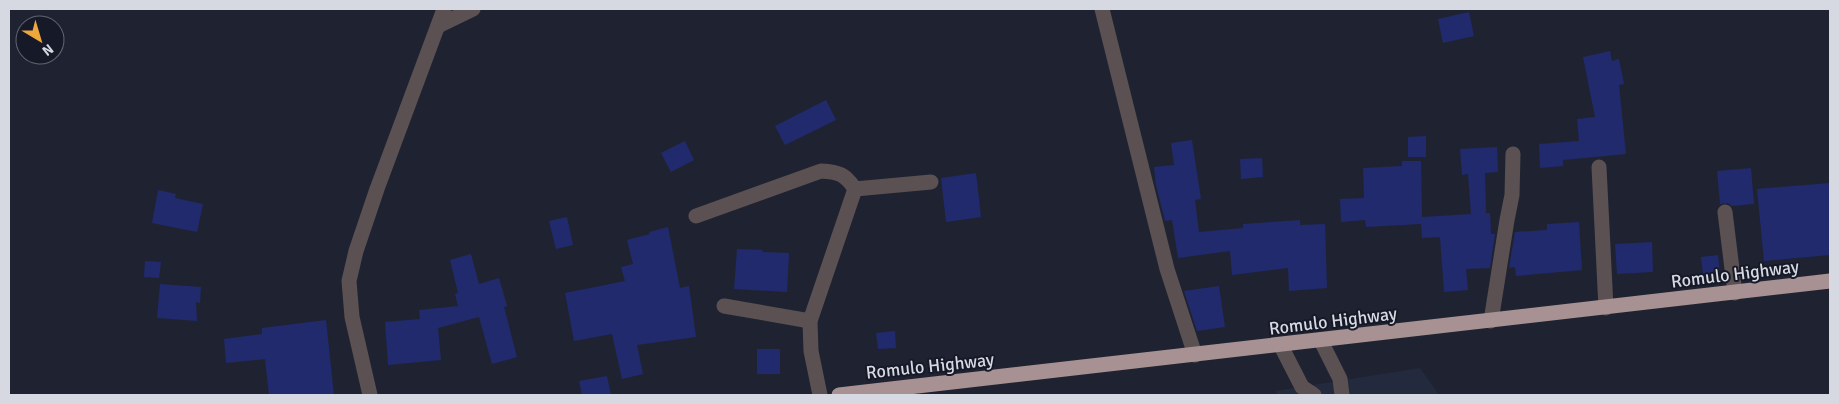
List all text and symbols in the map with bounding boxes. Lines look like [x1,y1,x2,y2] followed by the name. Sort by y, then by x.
[15,15,65,65] north arrow
[39,40,57,60] text: N
[1670,255,1801,293] street label: Romulo Highway
[1268,302,1399,340] street label: Romulo Highway
[865,348,996,384] street label: Romulo Highway

